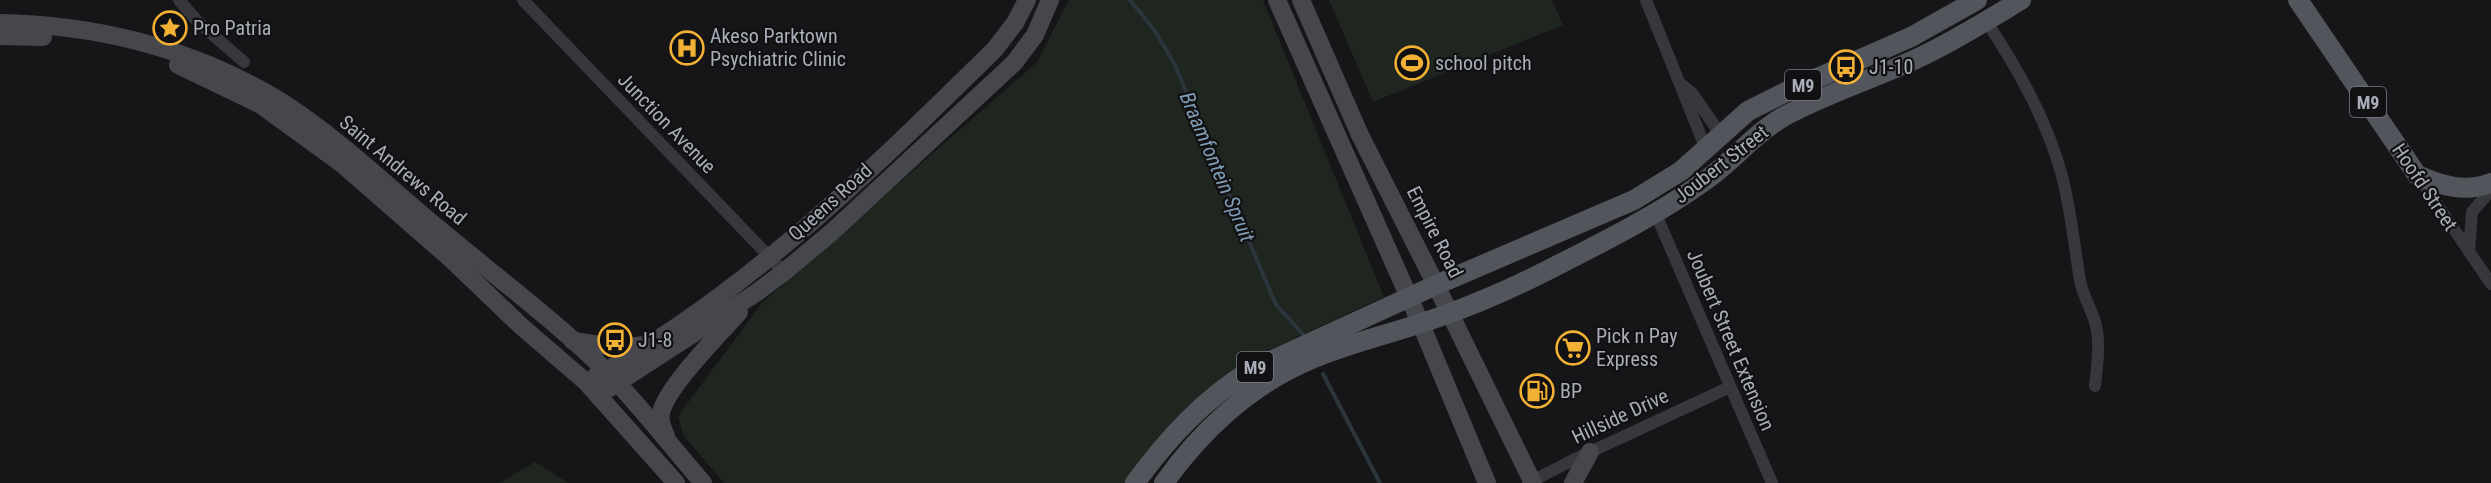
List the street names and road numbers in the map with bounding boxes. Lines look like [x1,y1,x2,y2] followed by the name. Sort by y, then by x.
[613,68,721,178] street label: Junction Avenue
[1785,70,1821,100] road number: M9
[2350,87,2386,117] road number: M9
[335,110,471,230] street label: Saint Andrews Road
[1669,120,1773,208] street label: Joubert Street
[2387,139,2463,235] street label: Hoofd Street
[783,158,877,246] street label: Queens Road
[1402,182,1468,282] street label: Empire Road
[1682,246,1780,434] street label: Joubert Street Extension
[1237,352,1273,382] road number: M9
[1568,383,1672,449] street label: Hillside Drive

